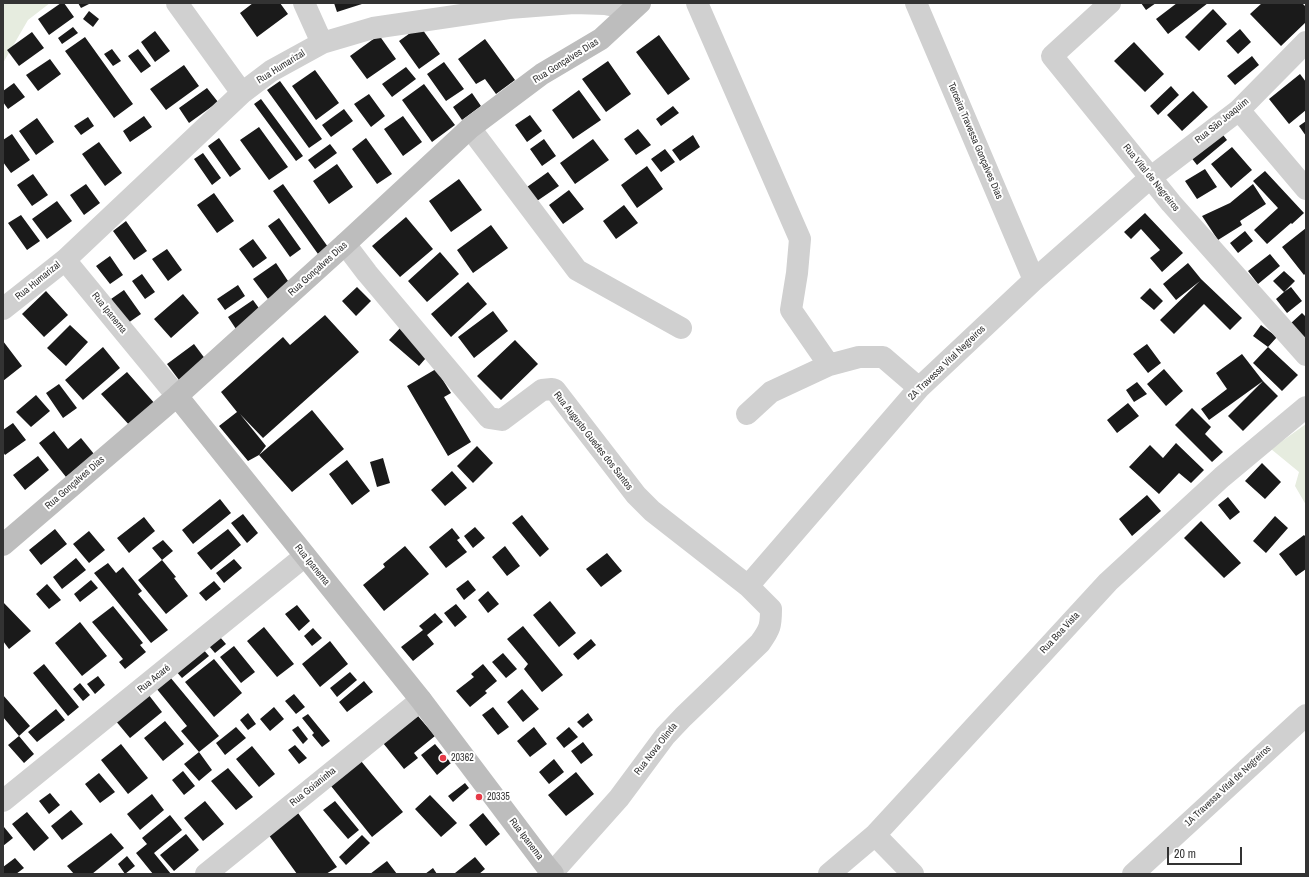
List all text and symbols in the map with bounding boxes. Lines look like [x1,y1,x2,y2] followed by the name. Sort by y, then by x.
[531,36,601,86] street label: Rua Gonçalves Dias
[255,47,307,87] street label: Rua Humarizal
[945,81,1005,201] street label: Terceira Travessa Gonçalves Dias
[1193,96,1251,146] street label: Rua São Joaquim
[1120,142,1182,214] street label: Rua Vital de Negreiros
[286,239,350,299] street label: Rua Gonçalves Dias
[13,259,63,303] street label: Rua Humarizal
[89,290,129,336] street label: Rua Ipanema
[906,323,988,403] street label: 2A Travessa Vital Negreiros
[551,389,635,493] street label: Rua Augusto Guedes dos Santos
[43,454,107,512] street label: Rua Gonçalves Dias
[292,542,332,588] street label: Rua Ipanema
[1038,610,1082,656] street label: Rua Boa Vista
[135,662,173,696] street label: Rua Acaré
[632,721,680,777] street label: Rua Nova Olinda
[1182,743,1274,829] street label: 1A Travessa Vital de Negreiros
[451,752,474,764] place label: 20362
[438,753,448,763] marker: 20362
[288,765,338,809] street label: Rua Goianinha
[487,791,510,803] place label: 20335
[474,792,484,802] marker: 20335
[506,816,546,862] street label: Rua Ipanema
[1169,839,1244,865] scale bar
[1174,846,1196,862] text: 20 m

